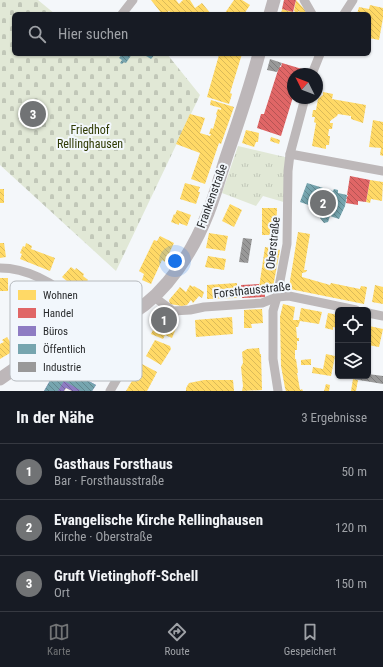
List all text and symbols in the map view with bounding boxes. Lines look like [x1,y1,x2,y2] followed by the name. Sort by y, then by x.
[12,12,371,56] search box
[26,23,48,45] icon: search
[58,25,128,43] text: Hier suchen
[287,68,323,104] north arrow
[20,99,46,129] pin: 3
[57,123,123,151] park label: Friedhof Rellinghausen
[194,162,230,230] street label: Frankenstraße
[310,188,336,218] pin: 2
[263,216,283,270] street label: Oberstraße
[165,251,185,271] your location
[213,279,292,301] street label: Forsthausstraße
[10,281,142,381] legend
[43,289,78,302] text: Wohnen
[151,305,177,335] pin: 1
[43,307,74,320] text: Handel
[335,307,371,379] map controls
[335,307,371,343] button: locate
[43,325,68,338] text: Büros
[43,343,86,356] text: Öffentlich
[335,343,371,379] button: layers
[43,361,81,374] text: Industrie
[16,407,94,427] text: In der Nähe
[301,410,367,425] text: 3 Ergebnisse
[54,455,173,473] text: Gasthaus Forsthaus
[26,464,32,479] text: 1
[341,464,367,479] text: 50 m
[54,473,164,488] text: Bar · Forsthausstraße
[54,511,263,529] text: Evangelische Kirche Rellinghausen
[26,520,32,535] text: 2
[335,520,367,535] text: 120 m
[54,529,152,544] text: Kirche · Oberstraße
[54,567,198,585] text: Gruft Vietinghoff-Schell
[26,576,32,591] text: 3
[335,576,367,591] text: 150 m
[54,585,70,600] text: Ort
[47,621,70,658] tab: Karte
[165,621,190,658] tab: Route
[284,621,336,658] tab: Gespeichert

